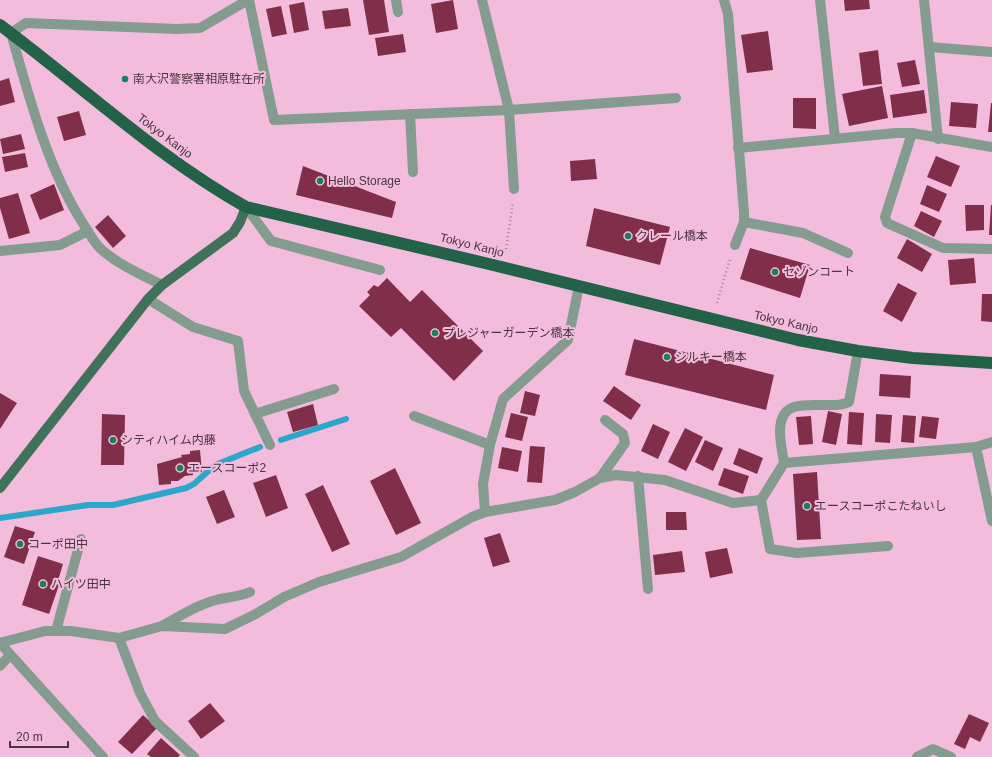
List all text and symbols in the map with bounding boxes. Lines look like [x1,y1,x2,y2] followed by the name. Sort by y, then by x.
[133,72,265,86] place label: 南大沢警察署相原駐在所
[120,74,130,84] marker: 南大沢警察署相原駐在所
[135,111,196,161] street label: Tokyo Kanjo
[328,174,401,188] place label: Hello Storage
[315,176,325,186] marker: Hello Storage
[636,229,708,243] place label: クレール橋本
[439,230,506,260] street label: Tokyo Kanjo
[623,231,633,241] marker: クレール橋本
[783,265,855,279] place label: セゾンコート
[770,267,780,277] marker: セゾンコート
[753,308,820,336] street label: Tokyo Kanjo
[443,326,574,340] place label: プレジャーガーデン橋本
[430,328,440,338] marker: プレジャーガーデン橋本
[675,350,747,364] place label: シルキー橋本
[662,352,672,362] marker: シルキー橋本
[121,433,216,447] place label: シティハイム内藤
[108,435,118,445] marker: シティハイム内藤
[188,461,266,475] place label: エースコーポ2
[175,463,185,473] marker: エースコーポ2
[815,499,946,513] place label: エースコーポこたねいし
[802,501,812,511] marker: エースコーポこたねいし
[28,537,88,551] place label: コーポ田中
[15,539,25,549] marker: コーポ田中
[51,577,111,591] place label: ハイツ田中
[38,579,48,589] marker: ハイツ田中
[10,723,68,749] scale bar
[16,730,43,744] text: 20 m

